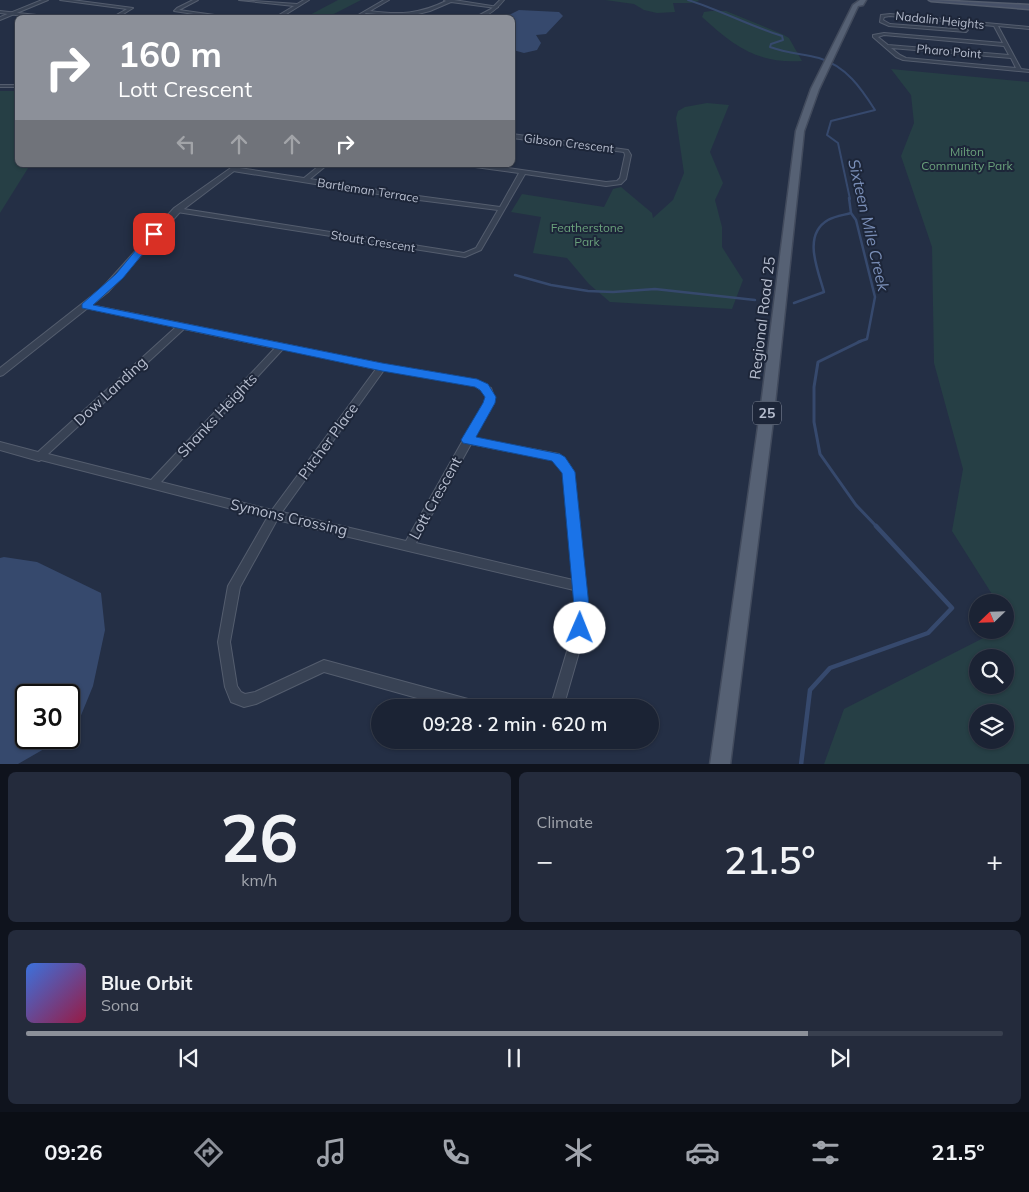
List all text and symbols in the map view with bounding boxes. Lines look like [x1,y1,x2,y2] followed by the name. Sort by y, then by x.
[895,8,985,32] street label: Nadalin Heights
[118,32,222,76] text: 160 m
[35,35,100,100] icon: right
[916,41,982,61] street label: Pharo Point
[118,75,252,103] text: Lott Crescent
[172,130,200,158] icon: left
[225,130,253,158] icon: ahead
[278,130,306,158] icon: ahead
[331,130,359,158] icon: right
[523,130,615,156] street label: Gibson Crescent
[921,144,1014,173] park label: Milton Community Park
[844,157,894,294] water label: Sixteen Mile Creek
[316,175,420,205] street label: Bartleman Terrace
[133,213,175,255] pin
[140,220,168,248] icon: arrive
[551,220,623,249] park label: Featherstone Park
[330,227,416,255] street label: Stoutt Crescent
[745,256,779,380] street label: Regional Road 25
[70,352,150,430] street label: Dow Landing
[173,369,261,461] street label: Shanks Heights
[294,399,362,483] street label: Pitcher Place
[753,402,781,424] road number: 25
[405,453,465,543] street label: Lott Crescent
[229,494,349,540] street label: Symons Crossing
[969,594,1014,639] north arrow
[969,594,1014,749] map controls
[553,601,605,653] position arrow
[969,649,1014,694] button: search
[15,684,80,749] speed limit sign: 30
[969,704,1014,749] button: layers
[422,712,608,736] text: 09:28 · 2 min · 620 m
[220,797,298,878] text: 26
[537,812,593,832] text: Climate
[724,836,816,884] text: 21.5°
[537,843,553,878] text: −
[986,843,1003,878] text: +
[241,870,277,890] text: km/h
[101,971,192,995] text: Blue Orbit
[101,995,139,1015] text: Sona
[175,1044,203,1072] icon: previous
[500,1044,528,1072] icon: pause
[826,1044,854,1072] icon: next
[191,1135,226,1170] icon: directions
[314,1135,349,1170] icon: music
[438,1135,473,1170] icon: phone
[561,1135,596,1170] icon: climate
[685,1135,720,1170] icon: car
[808,1135,843,1170] icon: filters
[44,1138,102,1166] text: 09:26
[931,1138,985,1166] text: 21.5°

